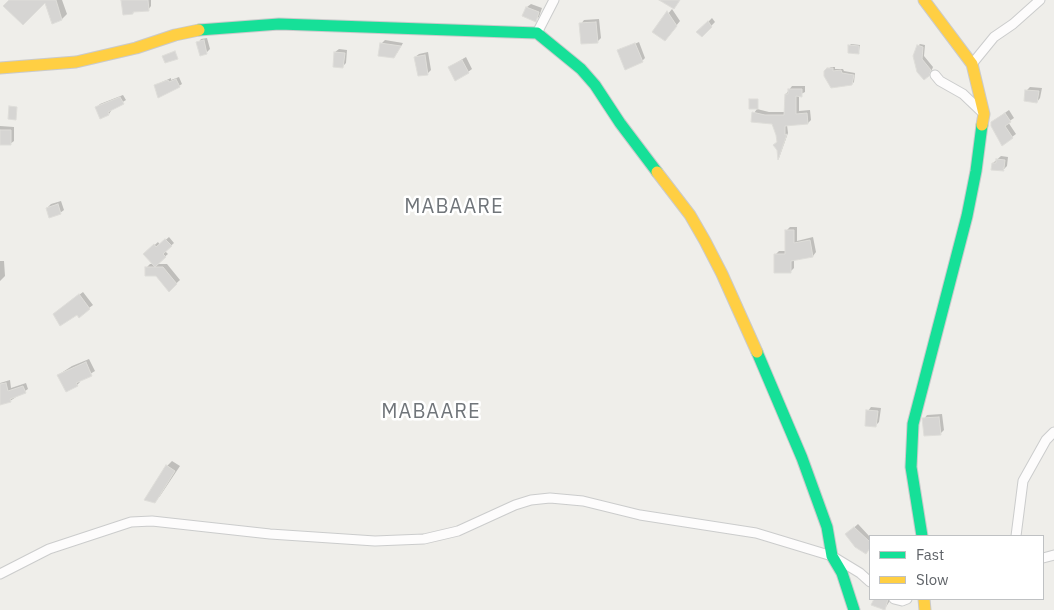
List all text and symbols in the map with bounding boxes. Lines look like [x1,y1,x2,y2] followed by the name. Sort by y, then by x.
[403,195,505,219] district label: MABAARE
[380,400,482,424] district label: MABAARE
[869,535,1044,600] legend
[916,545,944,564] text: Fast
[916,570,949,589] text: Slow

